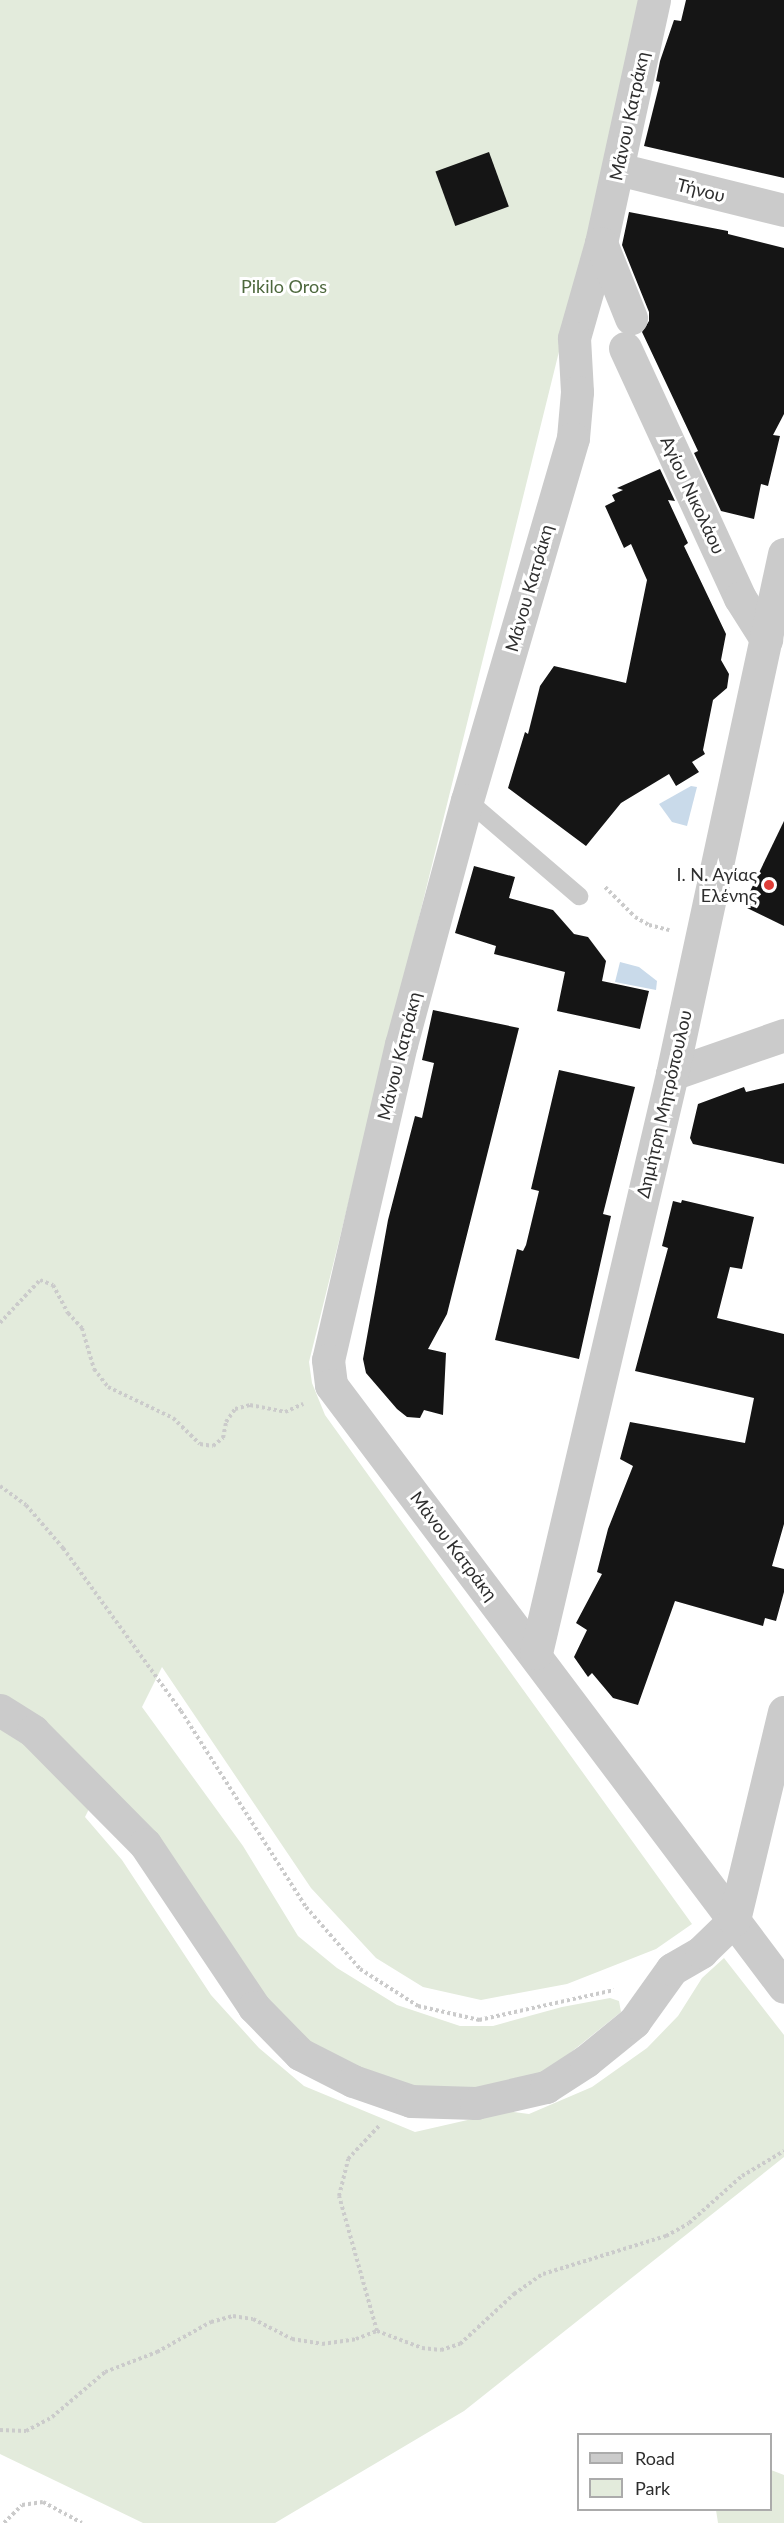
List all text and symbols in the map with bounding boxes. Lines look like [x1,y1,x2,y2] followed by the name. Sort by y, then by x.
[605,50,653,182] street label: Μάνου Κατράκη
[675,174,727,206] street label: Τήνου
[241,275,327,297] park label: Pikilo Oros
[656,433,730,557] street label: Αγίου Νικολάου
[501,522,557,654] street label: Μάνου Κατράκη
[676,864,757,906] place label: Ι. Ν. Αγίας Ελένης
[762,878,776,892] marker: Ι. Ν. Αγίας Ελένης
[373,990,425,1122] street label: Μάνου Κατράκη
[632,1008,696,1200] street label: Δημήτρη Μητρόπουλου
[406,1487,502,1605] street label: Μάνου Κατράκη
[577,2433,772,2511] legend
[635,2447,675,2469] text: Road
[635,2477,670,2499] text: Park

